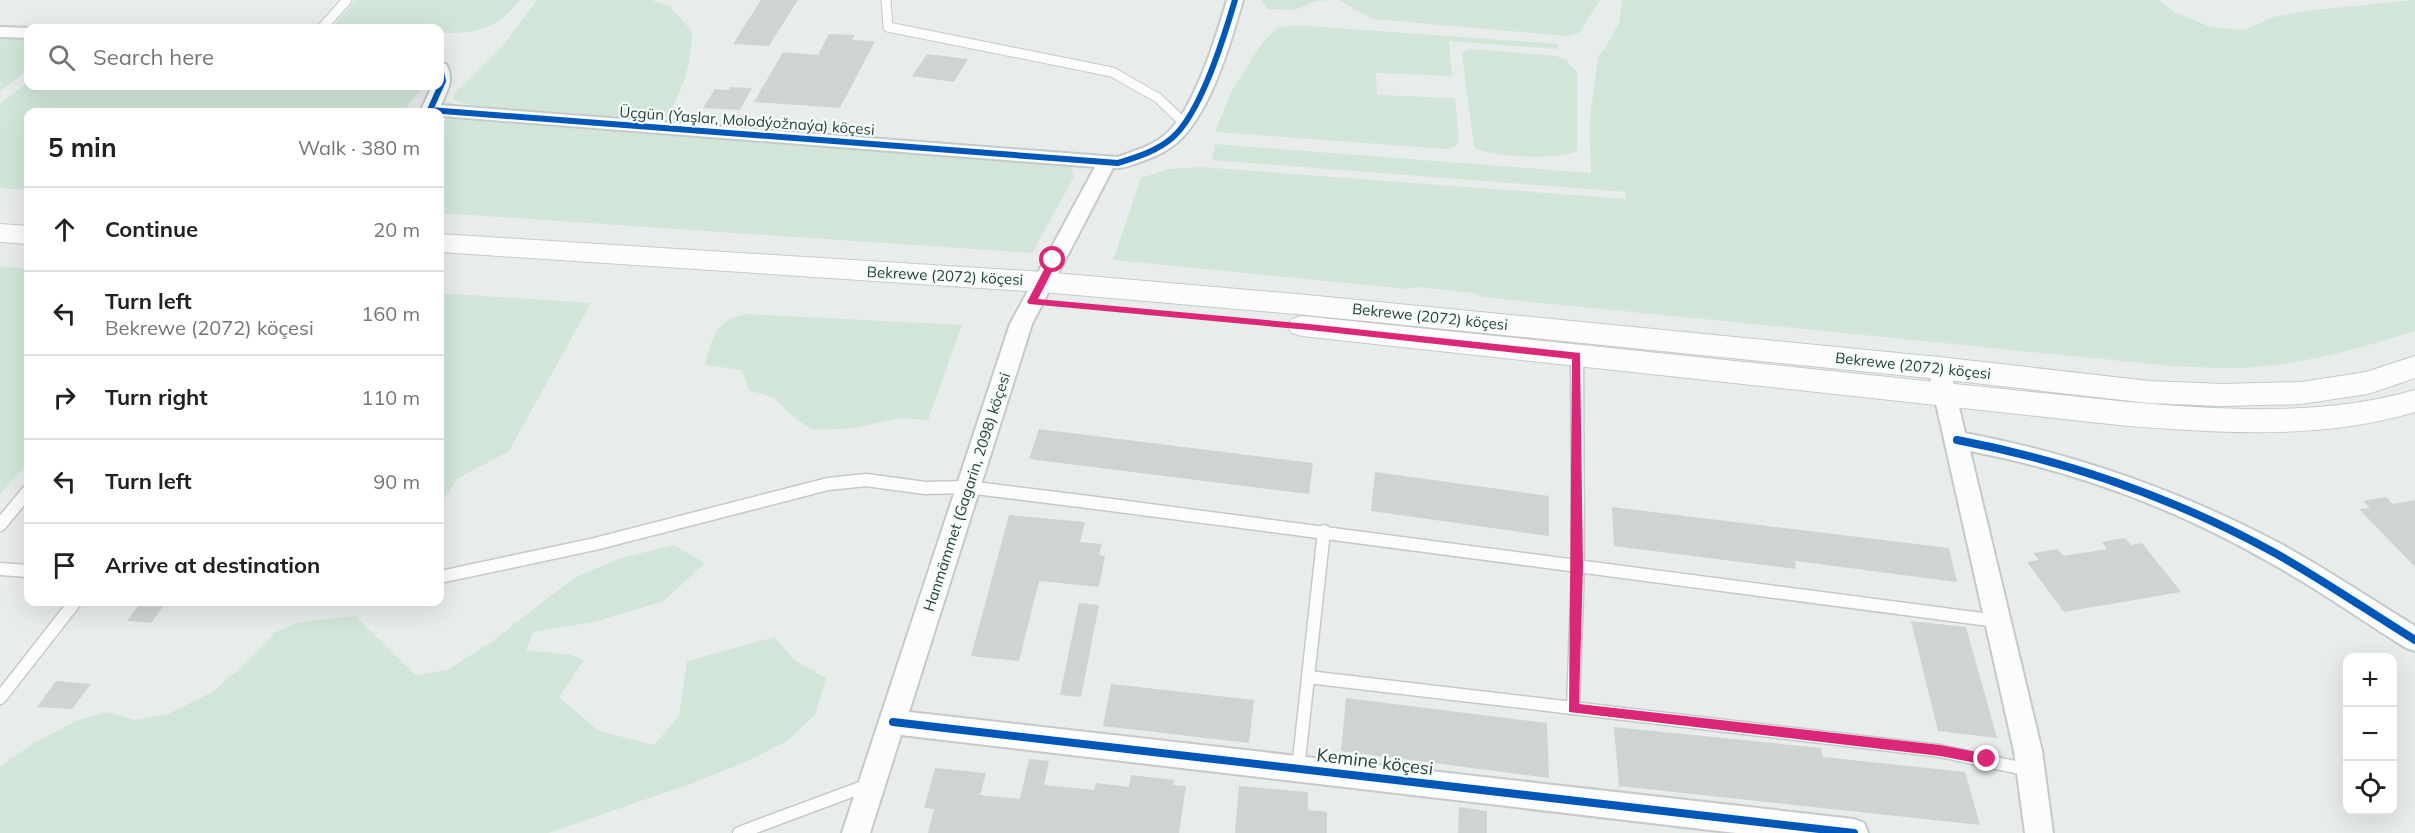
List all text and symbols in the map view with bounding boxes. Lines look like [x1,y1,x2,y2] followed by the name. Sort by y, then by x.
[24,24,444,90] search box
[45,41,78,74] icon: search
[93,43,214,71] text: Search here
[619,102,875,139] street label: Üçgün (Ýaşlar, Molodýožnaýa) köçesi
[48,131,117,164] text: 5 min
[298,135,420,160] text: Walk · 380 m
[48,213,81,246] icon: ahead
[105,215,198,243] text: Continue
[373,217,420,242] text: 20 m
[1039,246,1065,272] route start
[866,262,1024,289] street label: Bekrewe (2072) köçesi
[105,287,192,315] text: Turn left
[48,297,81,330] icon: left
[1351,299,1509,334] street label: Bekrewe (2072) köçesi
[361,301,420,326] text: 160 m
[105,315,314,340] text: Bekrewe (2072) köçesi
[1834,348,1992,383] street label: Bekrewe (2072) köçesi
[919,370,1014,614] street label: Hanmämmet (Gagarin, 2098) köçesi
[48,381,81,414] icon: right
[105,383,208,411] text: Turn right
[361,385,420,410] text: 110 m
[48,465,81,498] icon: left
[105,467,192,495] text: Turn left
[373,469,420,494] text: 90 m
[48,549,81,582] icon: arrive
[105,551,320,579] text: Arrive at destination
[2343,653,2397,815] map controls
[2343,653,2397,707] button: +
[2343,707,2397,761] button: −
[1316,743,1435,780] street label: Kemine köçesi
[1973,745,1999,771] route end
[2343,761,2397,815] button: locate

